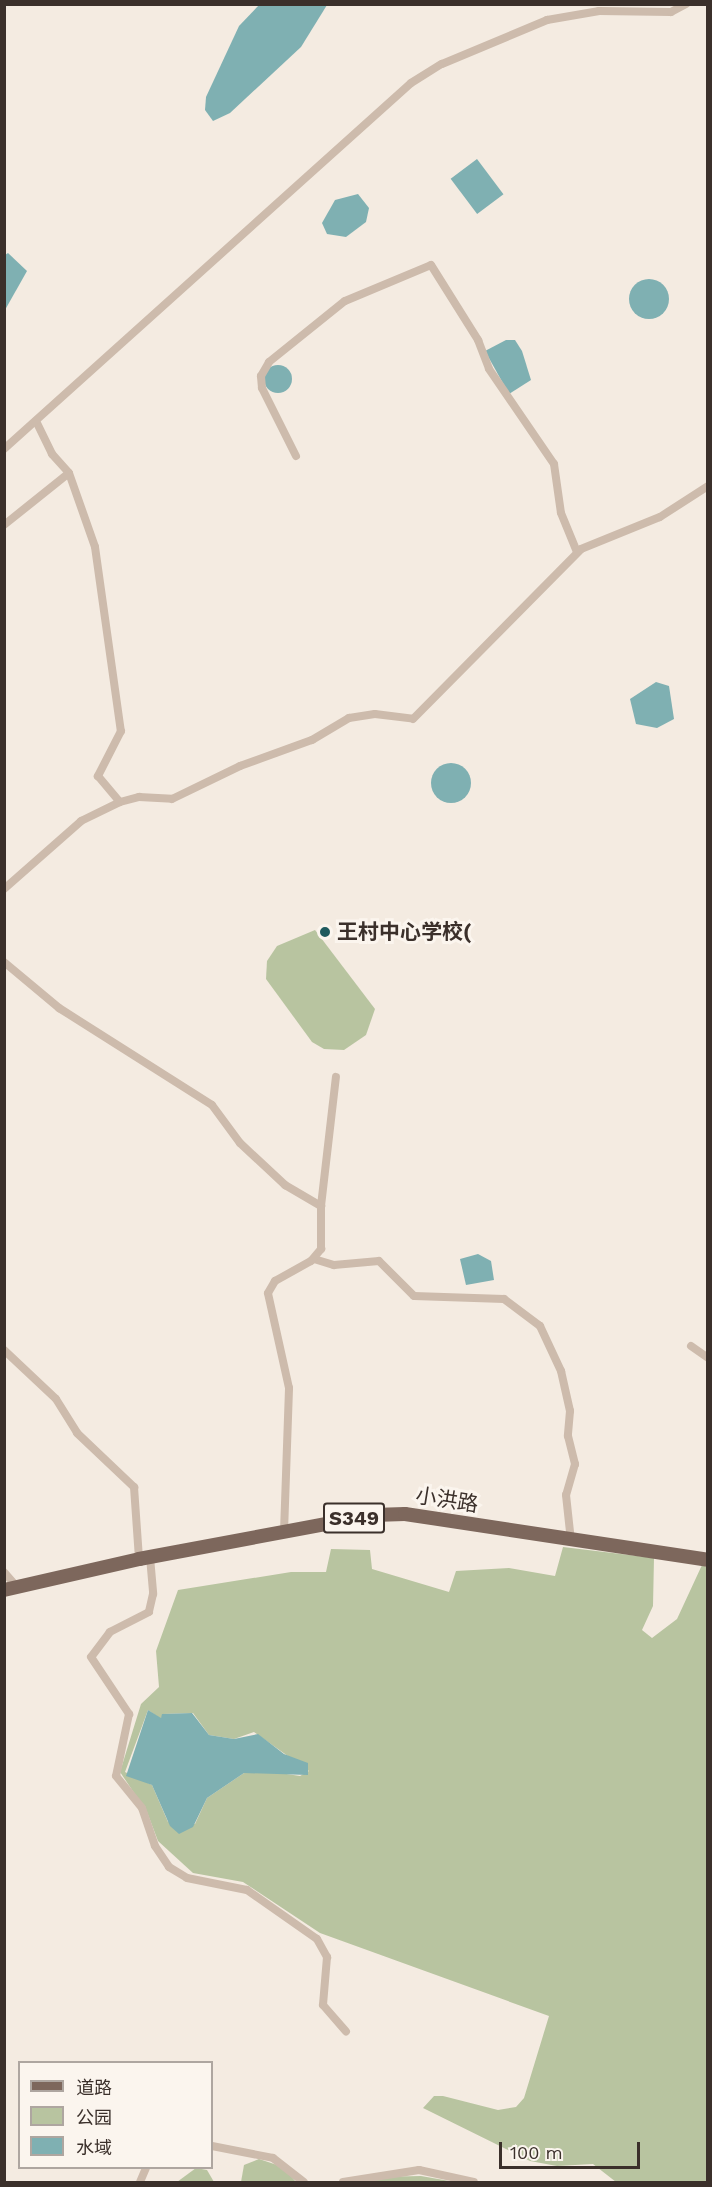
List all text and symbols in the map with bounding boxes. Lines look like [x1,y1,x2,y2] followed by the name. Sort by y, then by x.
[337,919,471,945] place label: 王村中心学校(
[318,925,332,939] marker: 王村中心学校(
[414,1483,480,1517] street label: 小洪路
[322,1501,386,1535] road number: S349
[18,2061,213,2169] legend
[76,2077,112,2098] text: 道路
[76,2107,112,2128] text: 公园
[502,2130,643,2168] scale bar
[76,2137,112,2158] text: 水域
[510,2142,563,2163] text: 100 m

